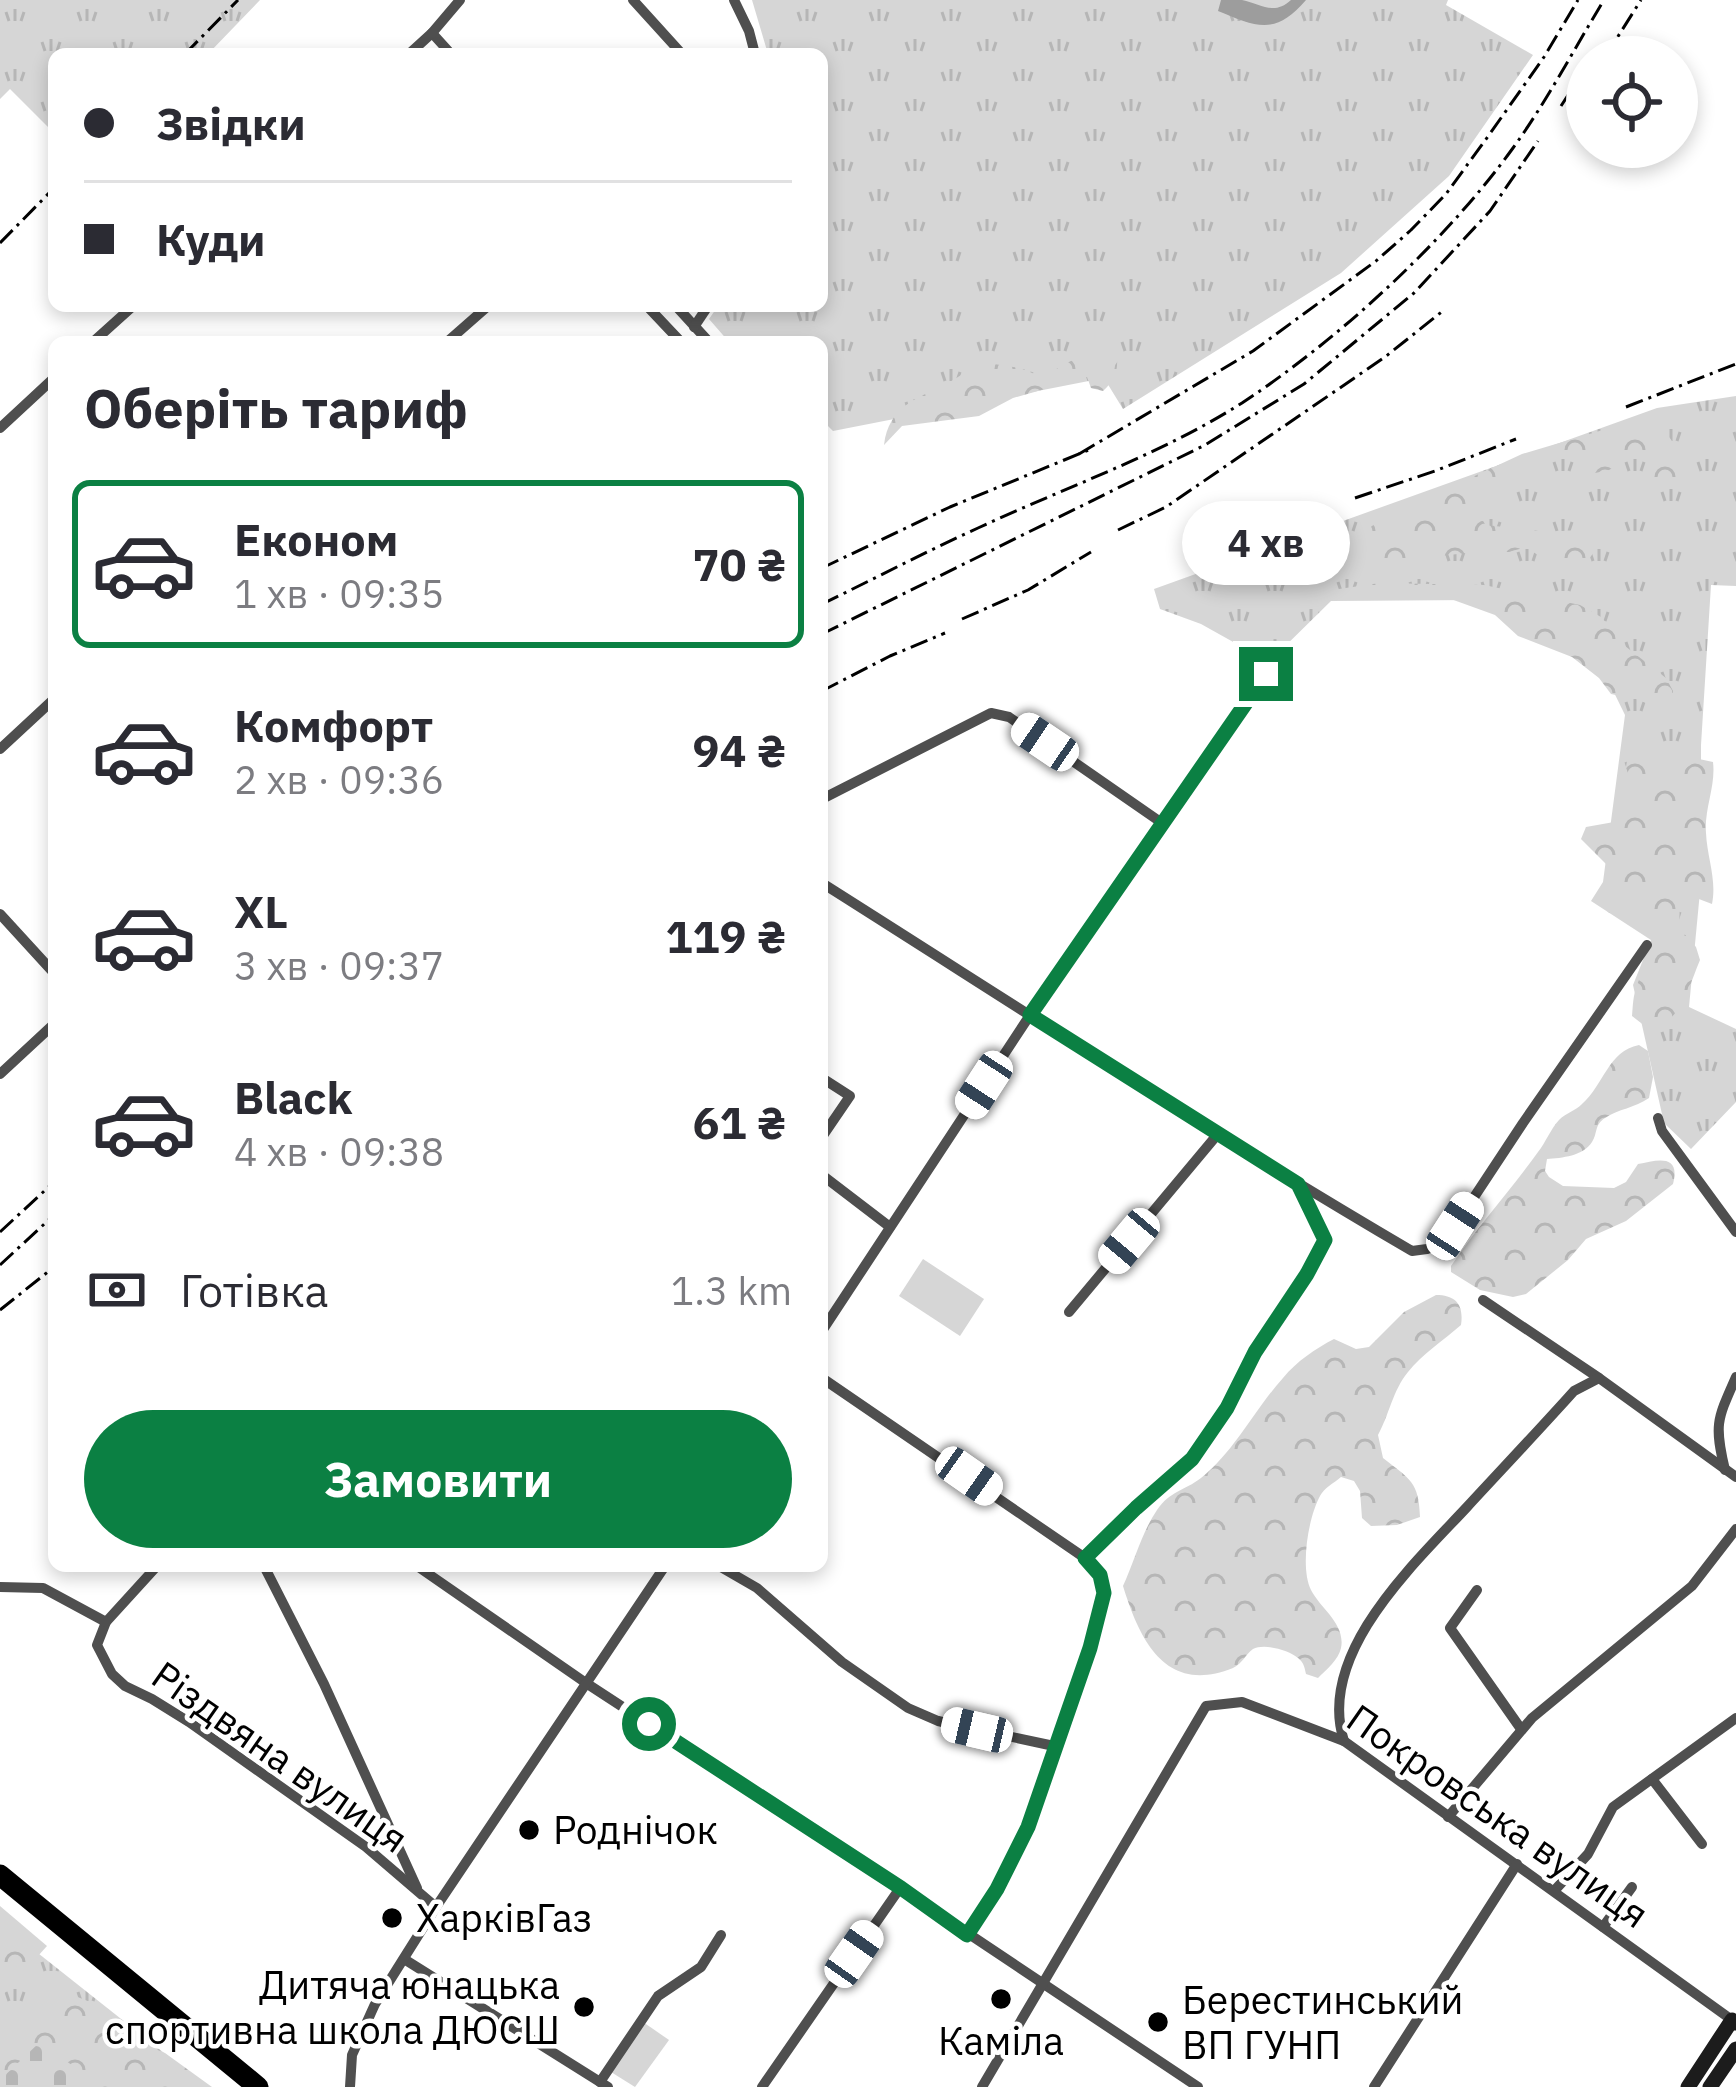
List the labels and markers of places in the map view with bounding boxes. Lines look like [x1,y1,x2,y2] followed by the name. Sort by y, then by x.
[553,1804,718,1855] place label: Роднічок
[516,1817,542,1843] marker: Роднічок
[416,1892,592,1943] place label: ХарківГаз
[379,1905,405,1931] marker: ХарківГаз
[105,1959,560,2055] place label: Дитяча юнацька спортивна школа ДЮСШ
[1182,1974,1464,2070] place label: Берестинський ВП ГУНП
[988,1986,1014,2012] marker: Каміла
[571,1994,597,2020] marker: Дитяча юнацька спортивна школа ДЮСШ
[1145,2009,1171,2035] marker: Берестинський ВП ГУНП
[938,2015,1064,2066] place label: Каміла

